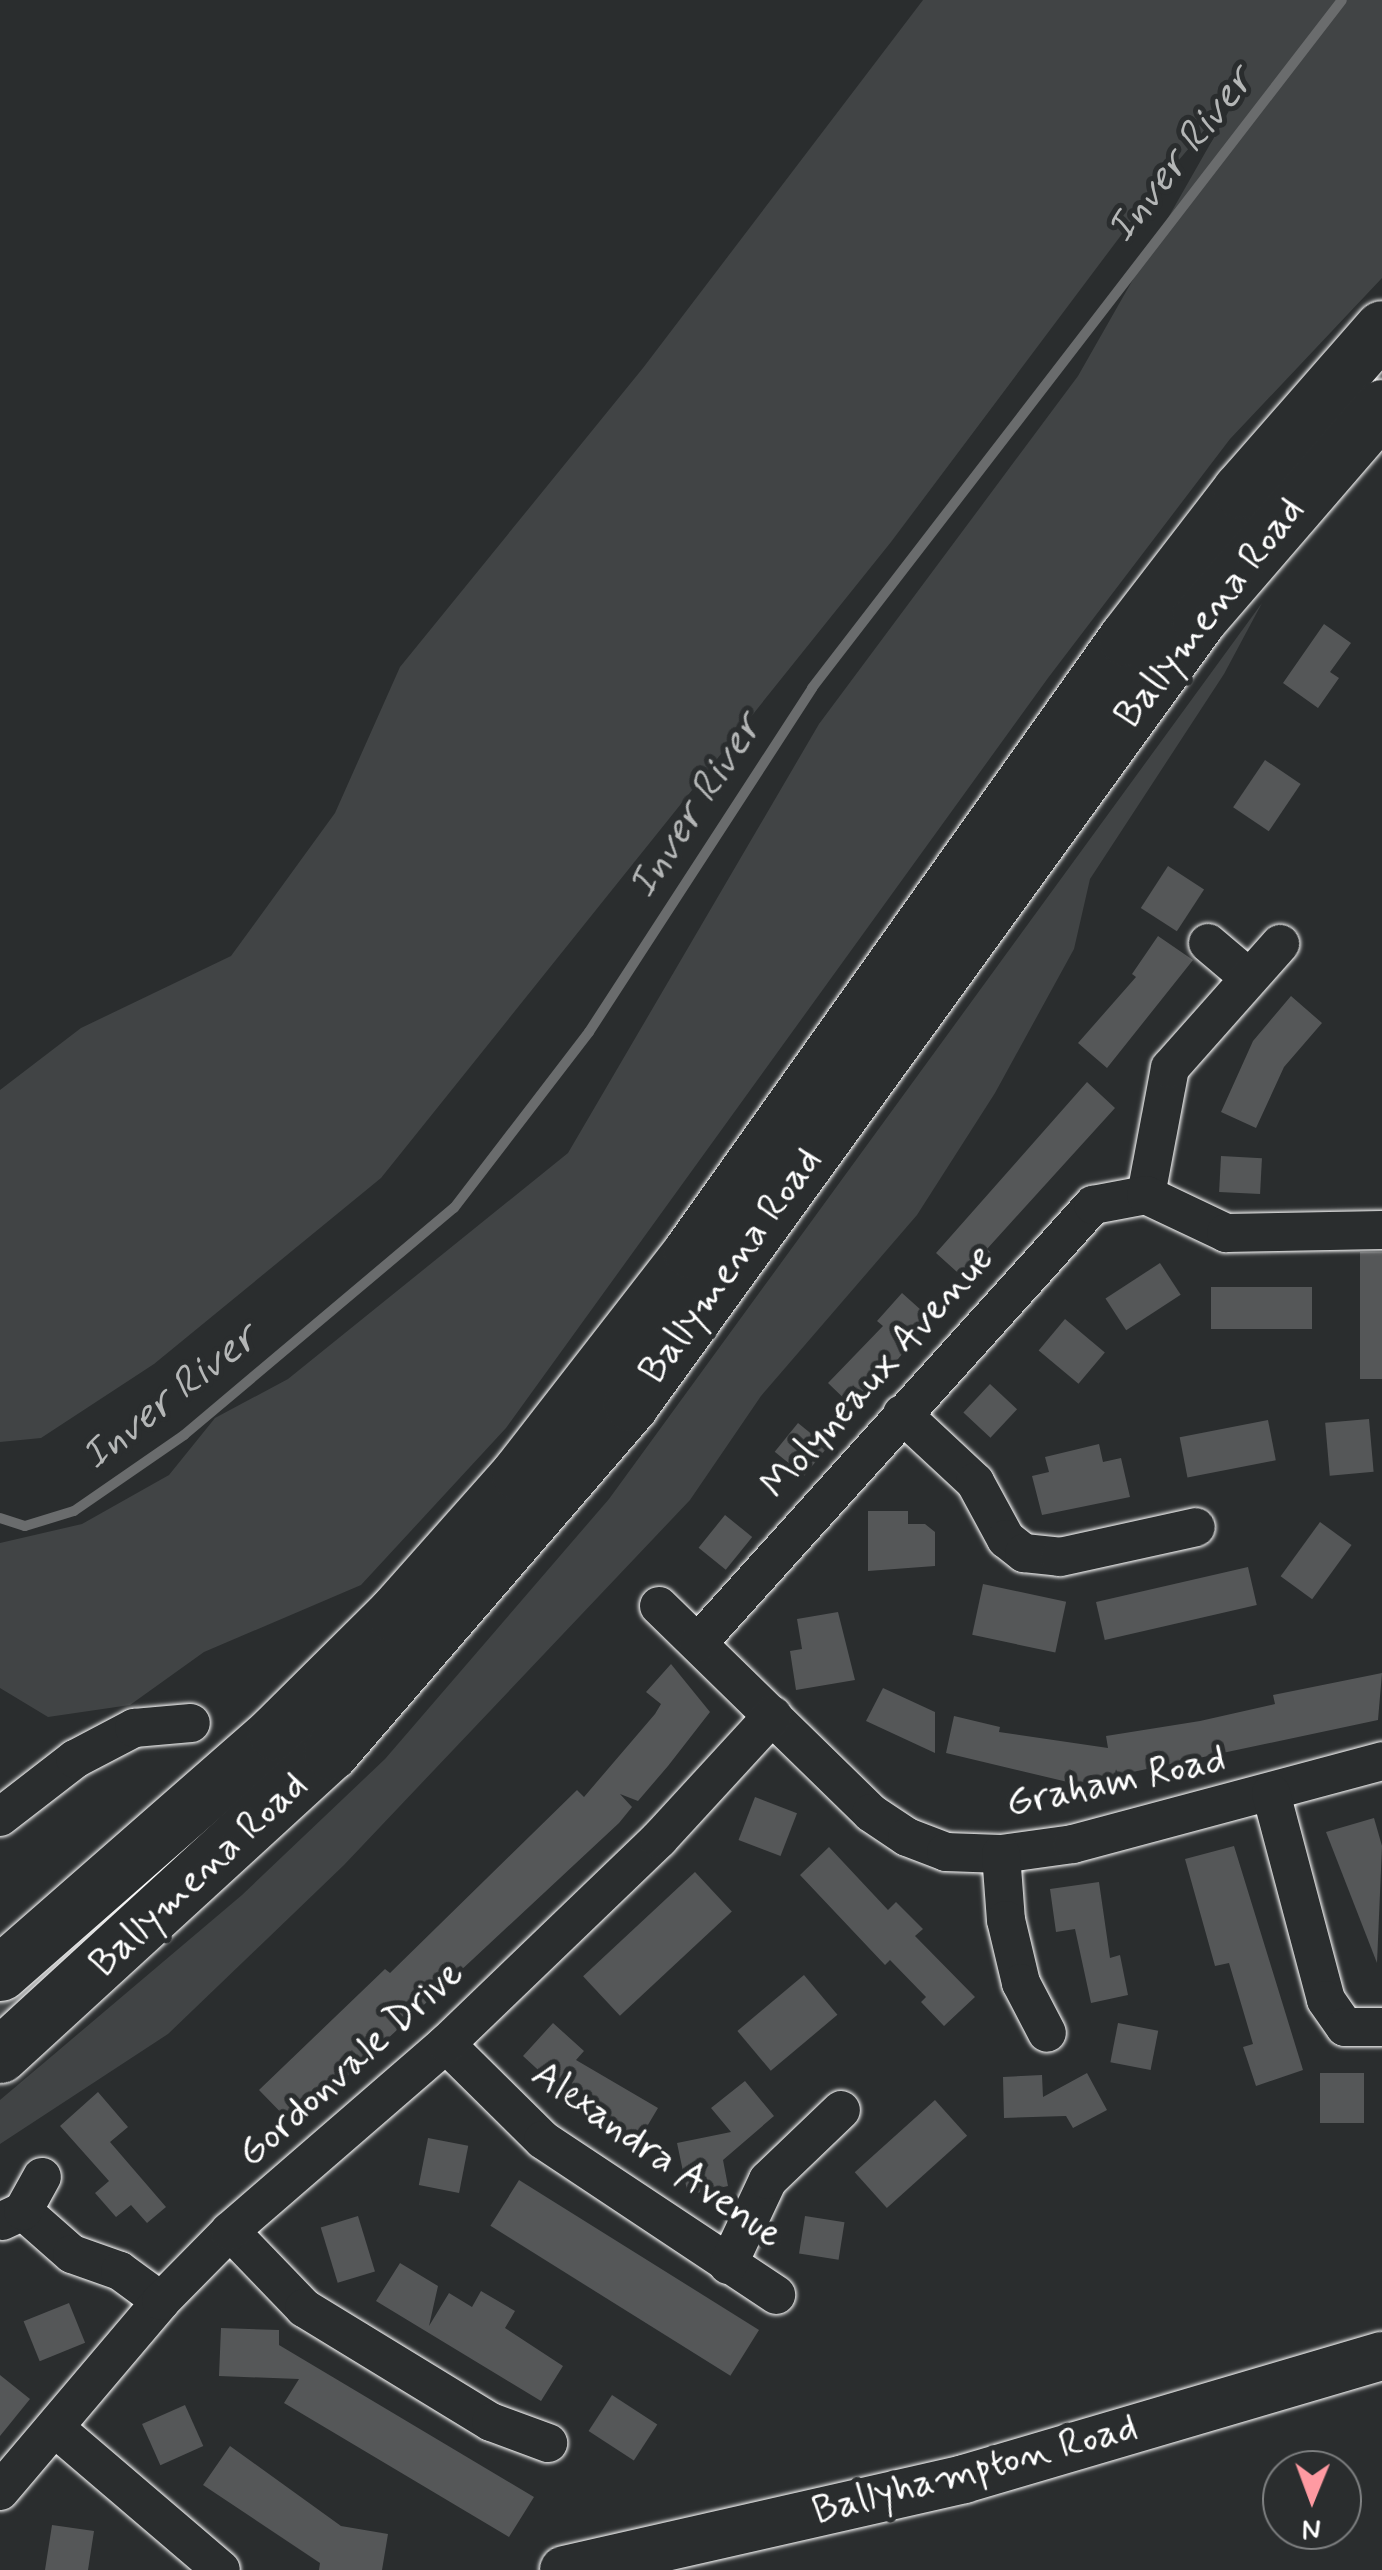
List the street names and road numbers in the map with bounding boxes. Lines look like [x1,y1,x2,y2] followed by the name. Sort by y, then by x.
[1105,487,1315,739] street label: Ballymena Road
[629,1138,833,1394] street label: Ballymena Road
[753,1237,1003,1507] street label: Molyneaux Avenue
[1002,1735,1230,1829] street label: Graham Road
[80,1762,318,1988] street label: Ballymena Road
[229,1950,473,2178] street label: Gordonvale Drive
[519,2049,795,2261] street label: Alexandra Avenue
[807,2403,1143,2537] street label: Ballyhampton Road

